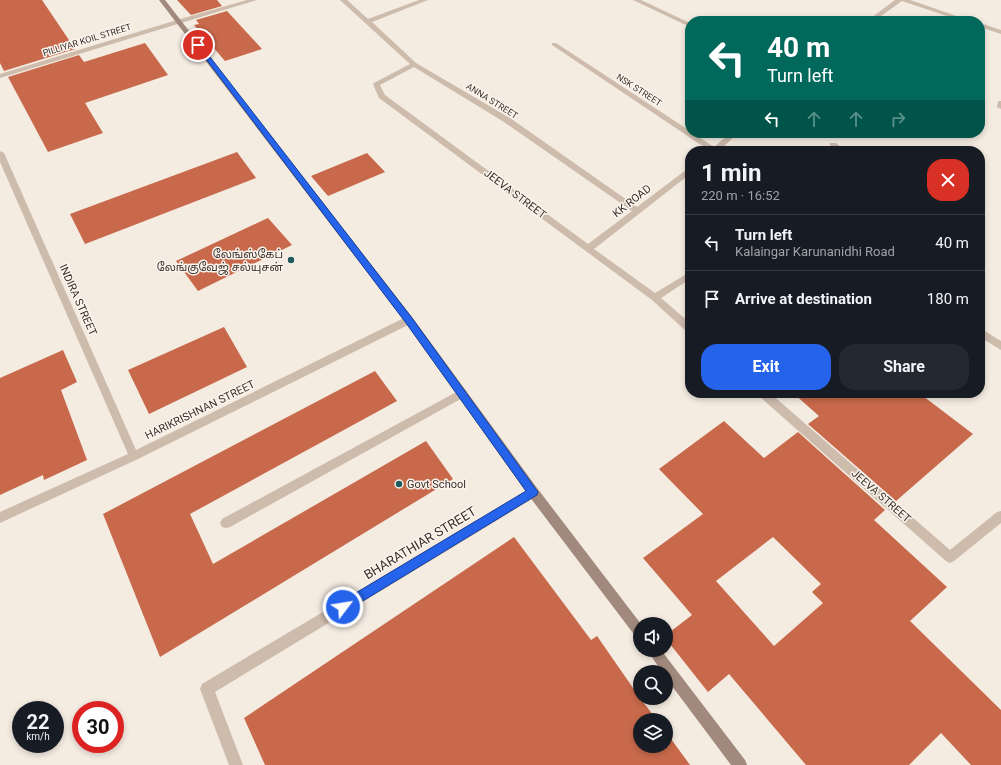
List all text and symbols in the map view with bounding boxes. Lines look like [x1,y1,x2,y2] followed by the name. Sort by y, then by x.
[42,22,133,58] street label: PILLIYAR KOIL STREET
[181,28,215,62] pin
[767,31,830,64] text: 40 m
[701,32,753,84] icon: left
[187,34,209,56] icon: arrive
[767,65,833,86] text: Turn left
[615,72,664,109] street label: NSK STREET
[464,81,520,121] street label: ANNA STREET
[761,108,783,130] icon: left
[803,108,825,130] icon: ahead
[845,108,867,130] icon: ahead
[887,108,909,130] icon: right
[701,159,761,187] text: 1 min
[927,159,969,201] button: close
[481,166,549,222] street label: JEEVA STREET
[610,182,654,220] street label: KK ROAD
[701,188,780,203] text: 220 m · 16:52
[735,226,792,244] text: Turn left
[701,232,723,254] icon: left
[935,234,969,252] text: 40 m
[735,244,895,259] text: Kalaingar Karunanidhi Road
[157,248,283,275] place label: லேங்ஸ்கேப் லேங்குவேஜ் சல்யுசன்
[286,255,296,265] marker: லேங்ஸ்கேப் லேங்குவேஜ் சல்யுசன்
[56,262,100,338] street label: INDIRA STREET
[701,288,723,310] icon: arrive
[735,290,872,308] text: Arrive at destination
[927,290,969,308] text: 180 m
[701,344,831,390] button: Exit
[839,344,969,390] button: Share
[143,378,257,442] street label: HARIKRISHNAN STREET
[849,467,914,526] street label: JEEVA STREET
[407,478,466,491] place label: Govt School
[394,479,404,489] marker: Govt School
[361,503,479,582] street label: BHARATHIAR STREET
[322,586,364,628] position arrow
[633,617,673,753] map controls
[633,617,673,657] button: sound
[633,665,673,705] button: search
[72,701,124,753] speed limit sign: 30
[27,710,49,734] text: 22
[633,713,673,753] button: layers
[26,731,50,742] text: km/h

